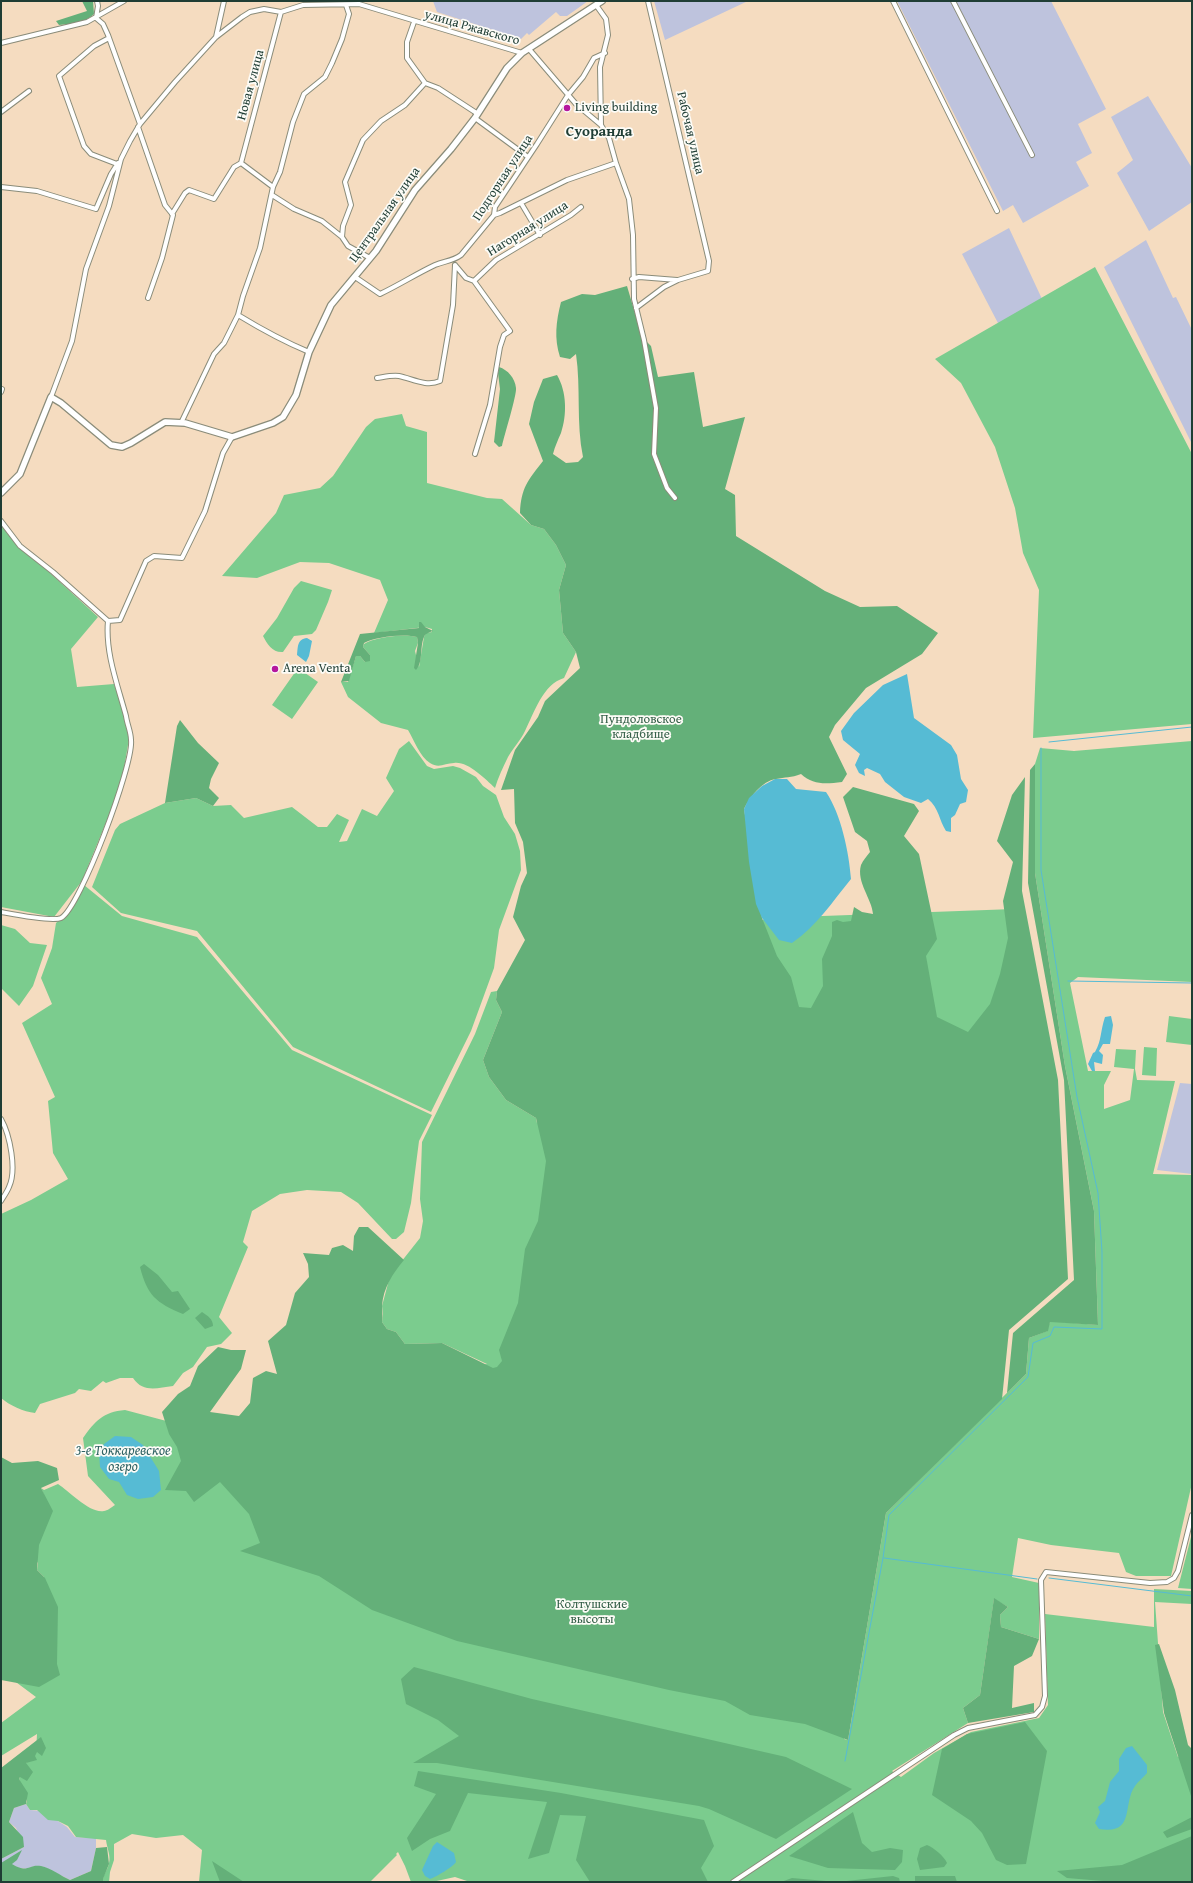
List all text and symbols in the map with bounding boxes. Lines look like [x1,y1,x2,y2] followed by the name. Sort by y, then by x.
[423,7,521,49] street label: улица Ржавского
[234,48,268,122] street label: Новая улица
[673,90,707,176] street label: Рабочая улица
[575,100,657,116] place label: Living building
[562,103,572,113] marker: Living building
[566,123,632,141] district label: Суоранда
[469,132,537,224] street label: Подгорная улица
[346,164,424,266] street label: Центральная улица
[485,198,571,260] street label: Нагорная улица
[283,661,350,677] place label: Arena Venta
[270,664,280,674] marker: Arena Venta
[600,712,682,743] park label: Пундоловское кладбище
[75,1443,171,1476] water label: 3-е Токкаревское озеро
[557,1597,627,1628] park label: Колтушские высоты

